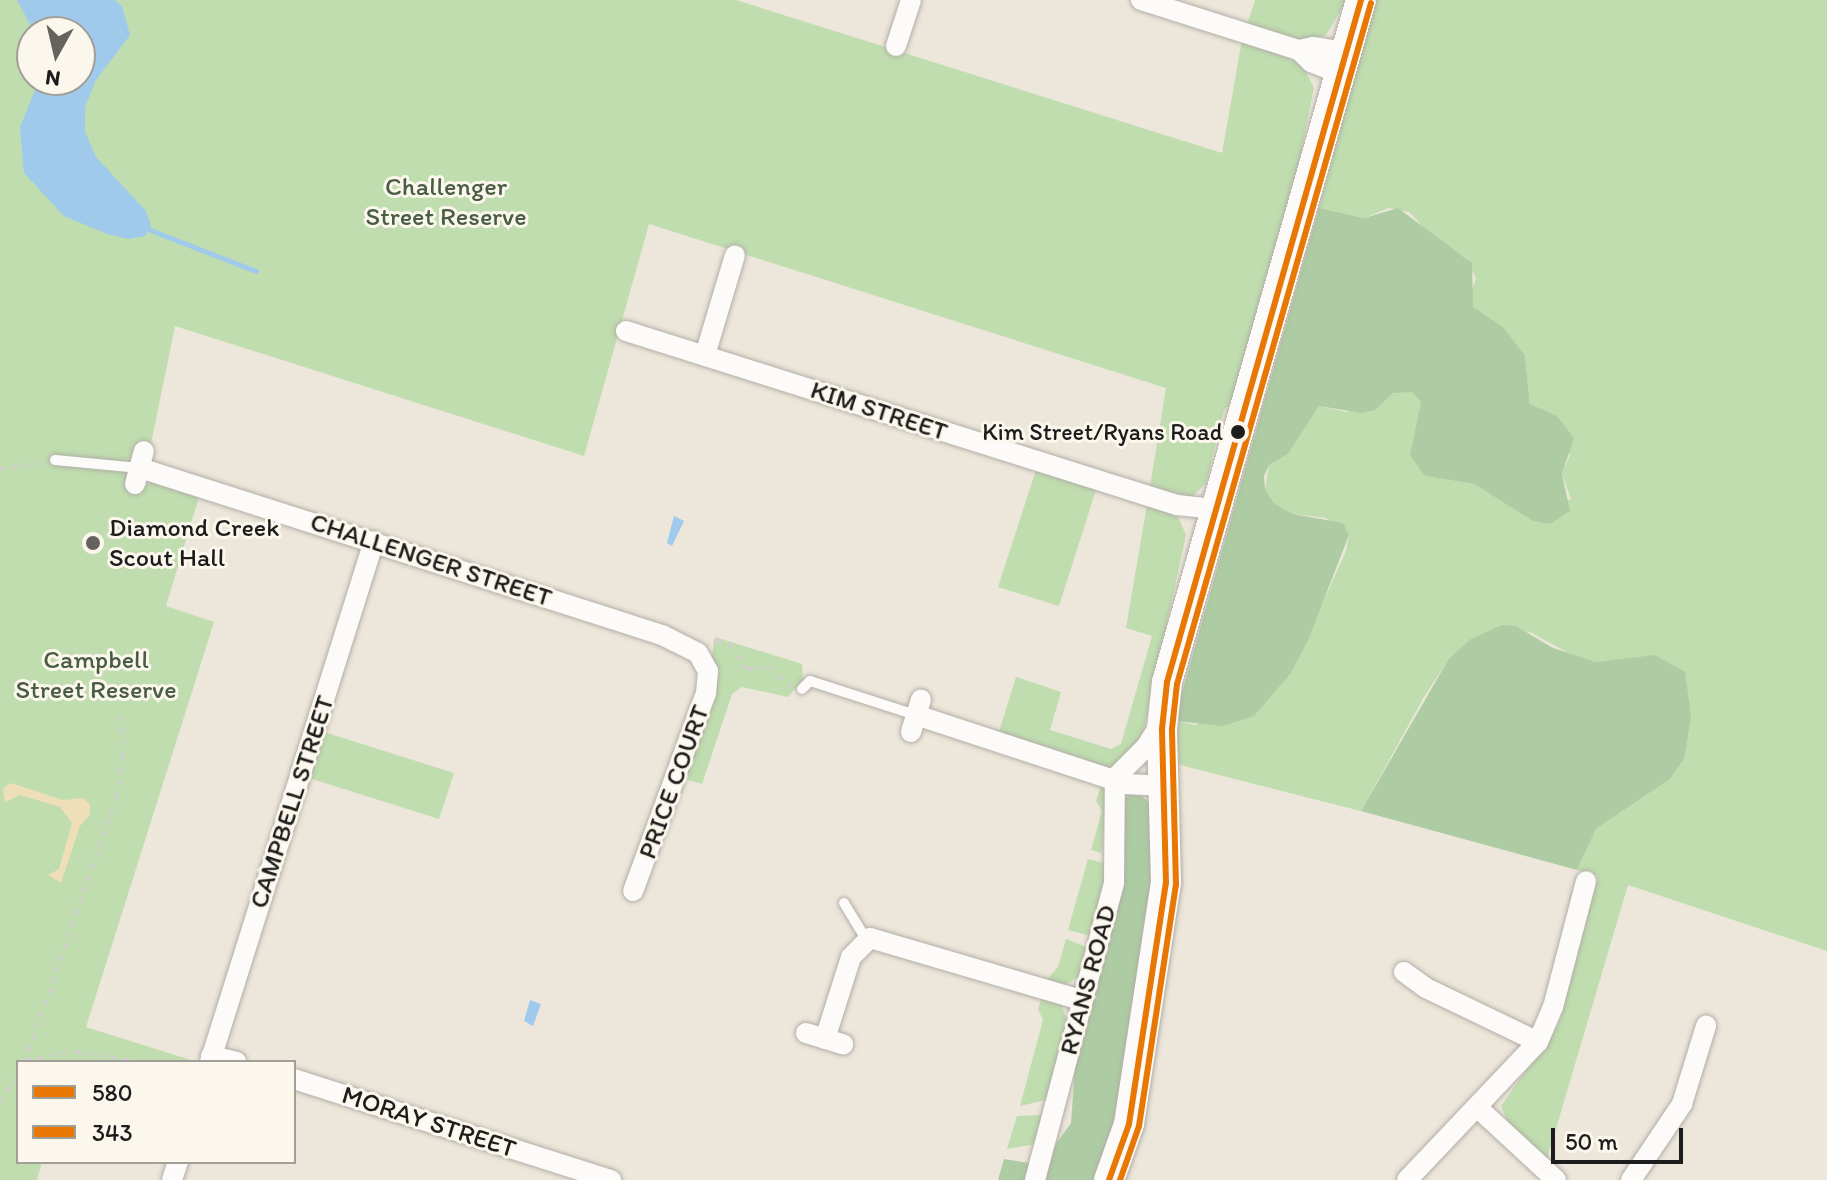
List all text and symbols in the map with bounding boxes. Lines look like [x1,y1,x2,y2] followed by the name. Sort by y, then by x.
[16,16,96,96] north arrow
[44,64,62,93] text: N
[366,171,526,232] park label: Challenger Street Reserve
[807,374,951,448] street label: KIM STREET
[984,418,1223,446] place label: Kim Street/Ryans Road
[1230,424,1246,440] marker: Kim Street/Ryans Road
[306,506,556,614] street label: CHALLENGER STREET
[109,512,279,574] place label: Diamond Creek Scout Hall
[84,534,102,552] marker: Diamond Creek Scout Hall
[16,644,176,706] park label: Campbell Street Reserve
[243,692,341,912] street label: CAMPBELL STREET
[632,701,716,863] street label: PRICE COURT
[1053,902,1123,1058] street label: RYANS ROAD
[16,1060,296,1164] legend
[92,1078,133,1107] text: 580
[338,1079,520,1165] street label: MORAY STREET
[1555,1112,1687,1162] scale bar
[92,1118,133,1147] text: 343
[1565,1127,1618,1156] text: 50 m

